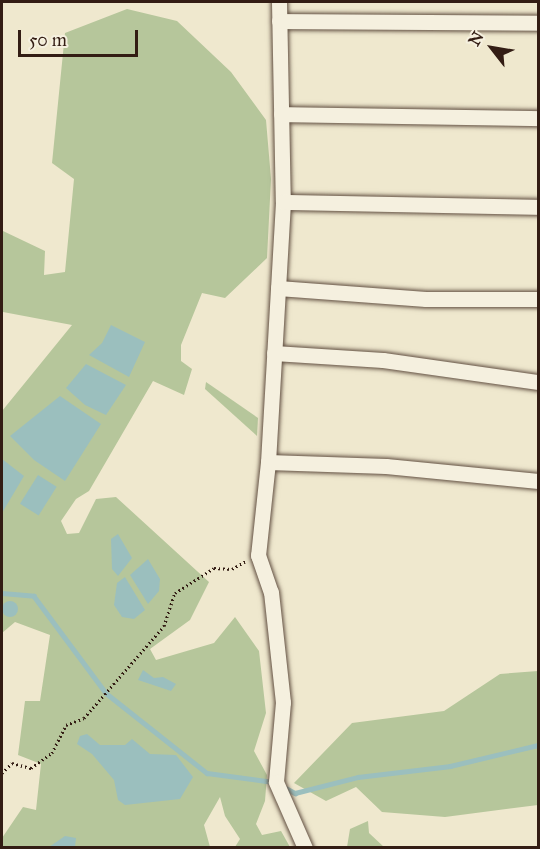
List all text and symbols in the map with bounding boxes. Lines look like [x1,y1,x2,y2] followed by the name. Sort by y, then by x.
[21,18,141,56] scale bar
[462,18,522,78] north arrow
[464,28,488,49] text: N
[29,29,67,51] text: 50 m

